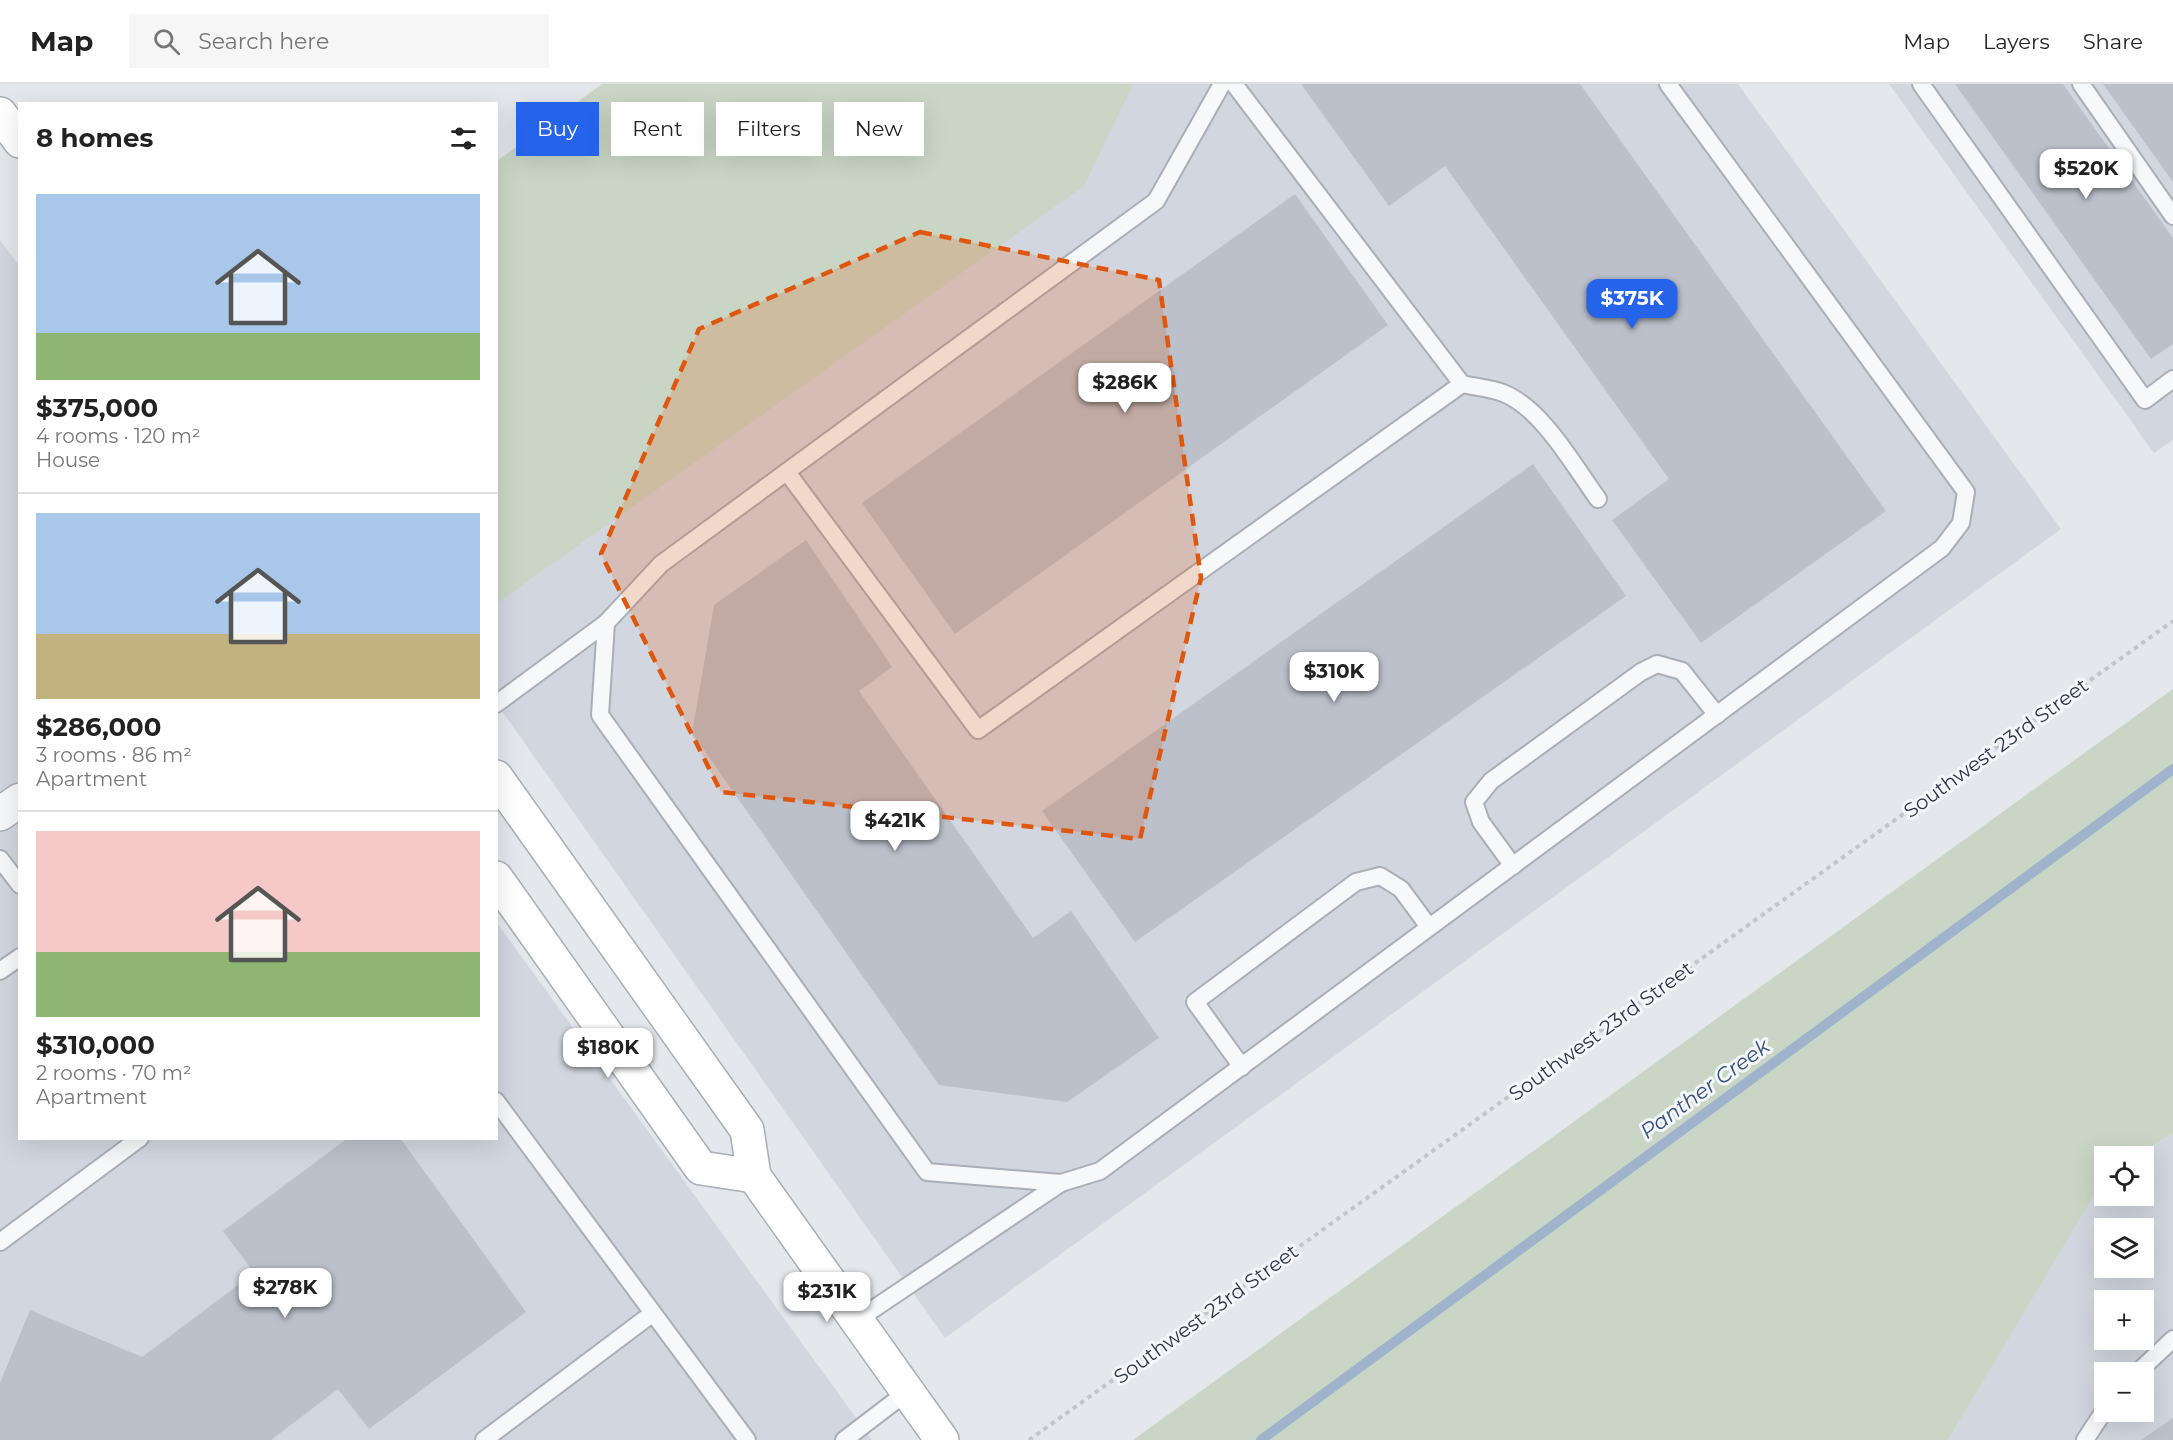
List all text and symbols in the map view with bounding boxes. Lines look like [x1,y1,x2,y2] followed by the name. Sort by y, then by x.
[129,14,549,68] search box
[30,24,93,58] text: Map
[150,25,183,58] icon: search
[198,28,329,55] text: Search here
[1903,29,1950,54] text: Map
[1983,29,2050,54] text: Layers
[2083,29,2143,54] text: Share
[516,102,599,156] chip: Buy
[611,102,704,156] chip: Rent
[716,102,822,156] chip: Filters
[834,102,924,156] chip: New
[36,122,153,154] text: 8 homes
[447,122,480,155] icon: filters
[2044,149,2128,200] pin: $520K
[2054,156,2118,180] text: $520K
[204,233,312,341] icon: home
[1590,279,1674,330] pin: $375K
[1600,286,1664,310] text: $375K
[1083,363,1167,414] pin: $286K
[1092,370,1158,394] text: $286K
[36,392,158,424] text: $375,000
[36,424,201,448] text: 4 rooms · 120 m²
[36,448,100,472] text: House
[204,552,312,660] icon: home
[1292,652,1376,703] pin: $310K
[1304,659,1364,683] text: $310K
[1899,673,2093,823] street label: Southwest 23rd Street
[36,711,161,743] text: $286,000
[36,743,192,767] text: 3 rooms · 86 m²
[36,767,147,791] text: Apartment
[853,801,937,852] pin: $421K
[864,808,926,832] text: $421K
[204,870,312,978] icon: home
[1504,956,1698,1106] street label: Southwest 23rd Street
[566,1028,650,1079] pin: $180K
[36,1029,155,1061] text: $310,000
[1635,1032,1775,1144] water label: Panther Creek
[577,1035,639,1059] text: $180K
[36,1061,192,1085] text: 2 rooms · 70 m²
[36,1085,147,1109] text: Apartment
[2094,1146,2154,1422] map controls
[2094,1146,2154,1206] button: locate
[2094,1218,2154,1278] button: layers
[1109,1239,1303,1389] street label: Southwest 23rd Street
[243,1268,327,1319] pin: $278K
[785,1272,869,1323] pin: $231K
[253,1275,317,1299] text: $278K
[797,1279,857,1303] text: $231K
[2094,1290,2154,1350] button: +
[2094,1362,2154,1422] button: −

